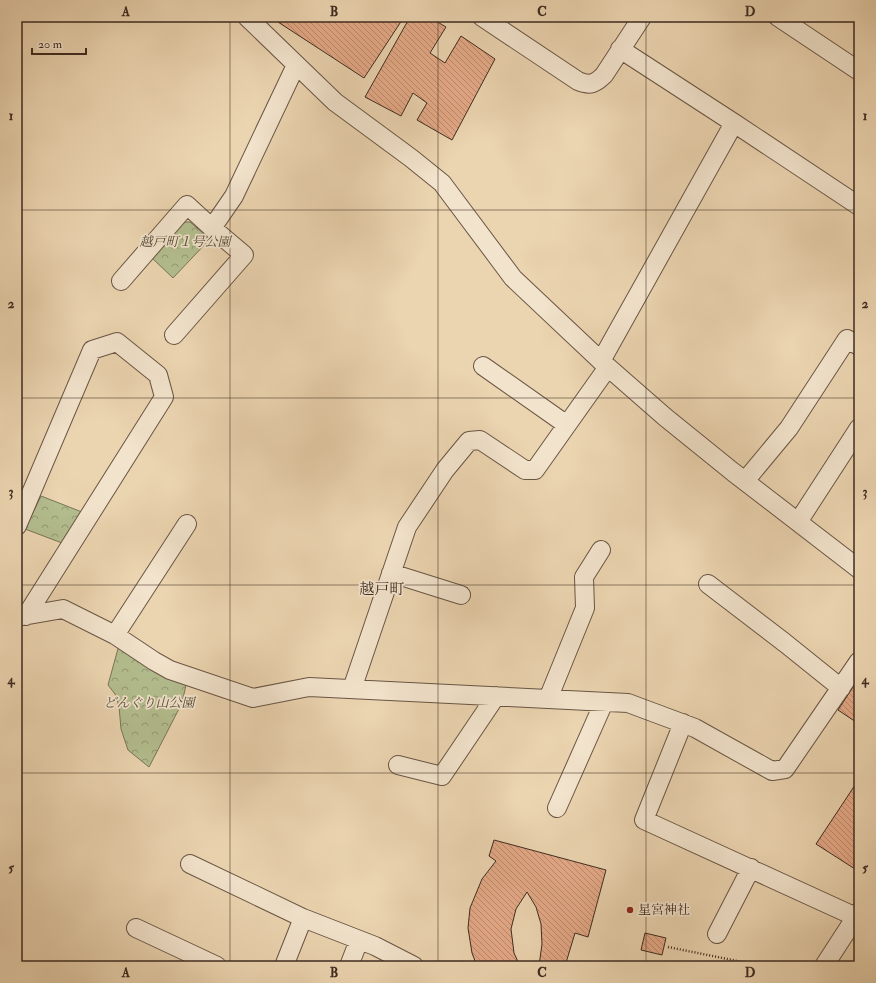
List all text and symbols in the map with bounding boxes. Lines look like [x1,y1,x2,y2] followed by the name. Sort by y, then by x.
[121,4,131,20] text: A
[330,4,338,20] text: B
[537,4,547,20] text: C
[745,4,756,20] text: D
[32,30,86,56] scale bar
[38,37,63,52] text: 20 m
[9,108,14,124] text: 1
[863,108,868,124] text: 1
[139,234,232,250] park label: 越戸町１号公園
[8,296,15,312] text: 2
[862,296,869,312] text: 2
[9,484,14,500] text: 3
[863,484,868,500] text: 3
[359,580,405,599] district label: 越戸町
[6,672,15,688] text: 4
[860,672,869,688] text: 4
[103,695,196,711] park label: どんぐり山公園
[8,860,14,876] text: 5
[862,860,868,876] text: 5
[638,902,690,918] place label: 星宮神社
[625,905,635,915] marker: 星宮神社
[121,965,131,981] text: A
[330,965,338,981] text: B
[537,965,547,981] text: C
[745,965,756,981] text: D

